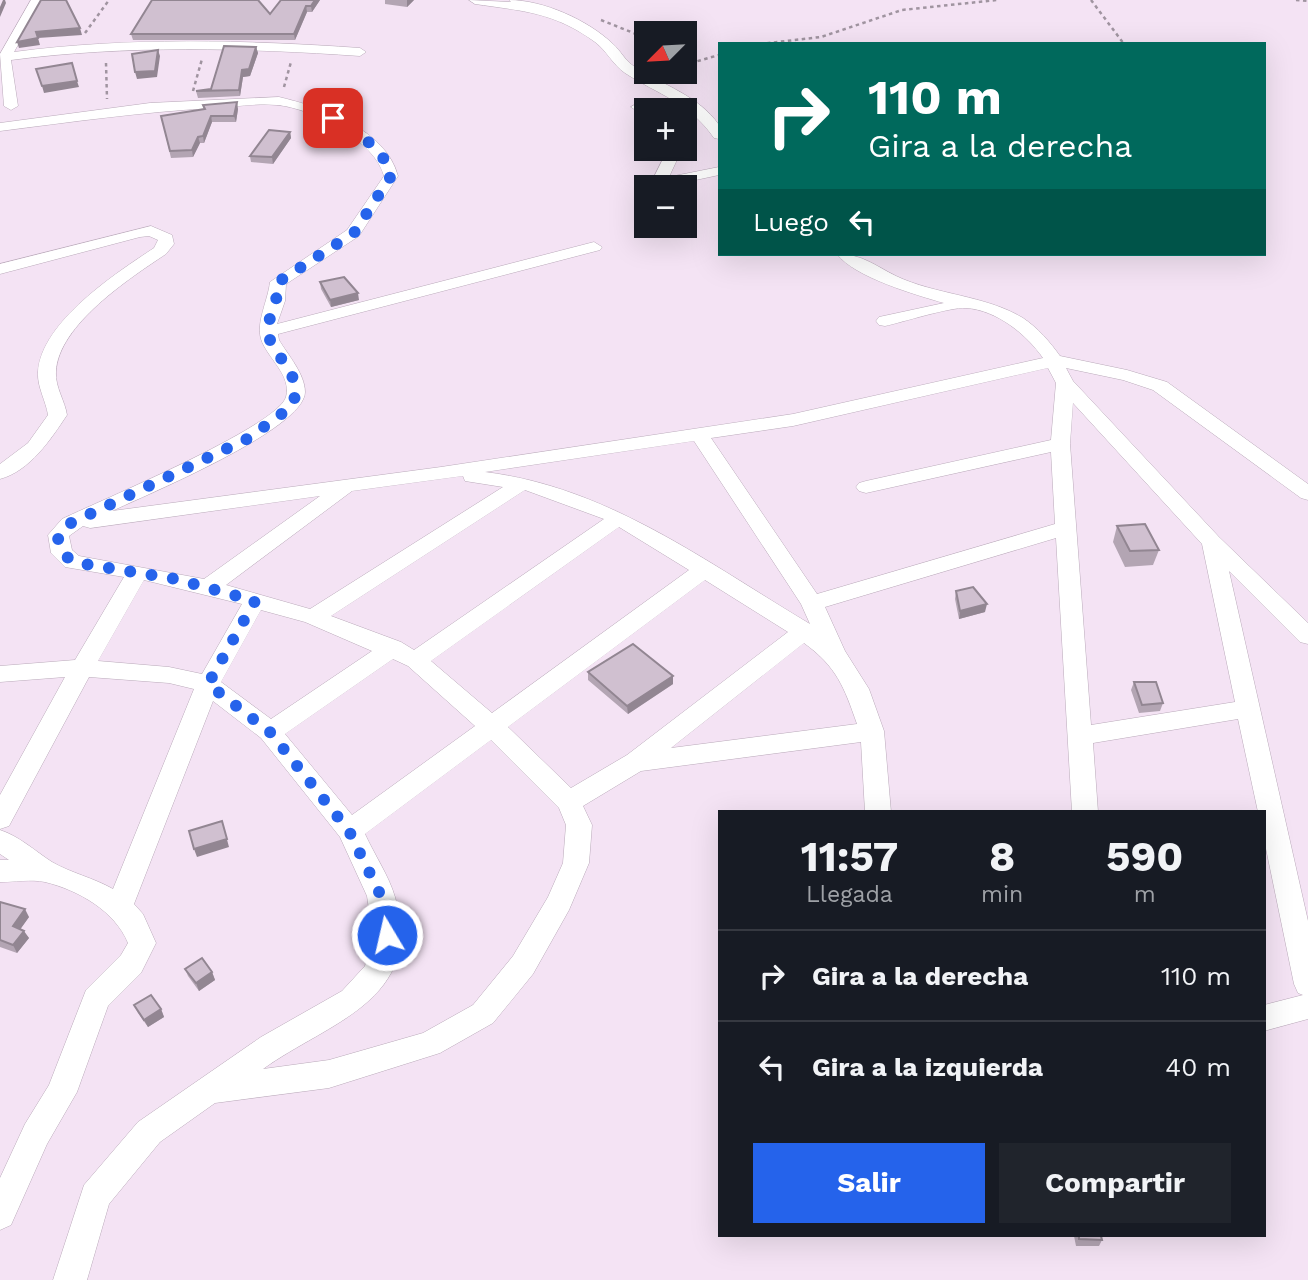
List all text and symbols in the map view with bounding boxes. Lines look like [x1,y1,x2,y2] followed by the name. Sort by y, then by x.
[634,21,696,84] north arrow
[634,21,697,238] map controls
[868,68,1002,126] text: 110 m
[753,70,844,161] icon: right
[303,88,363,148] pin
[634,98,697,161] button: +
[314,99,352,137] icon: arrive
[868,127,1132,165] text: Gira a la derecha
[634,175,697,238] button: −
[843,203,881,241] icon: left
[753,207,829,237] text: Luego
[801,832,898,881] text: 11:57
[989,832,1015,881] text: 8
[1106,832,1183,881] text: 590
[806,881,893,908] text: Llegada
[981,881,1023,908] text: min
[1134,881,1156,908] text: m
[350,898,424,972] position arrow
[753,957,791,995] icon: right
[812,961,1028,991] text: Gira a la derecha
[1161,961,1231,991] text: 110 m
[753,1048,791,1086] icon: left
[812,1052,1043,1082] text: Gira a la izquierda
[1165,1052,1231,1082] text: 40 m
[753,1143,985,1223] button: Salir
[999,1143,1231,1223] button: Compartir

